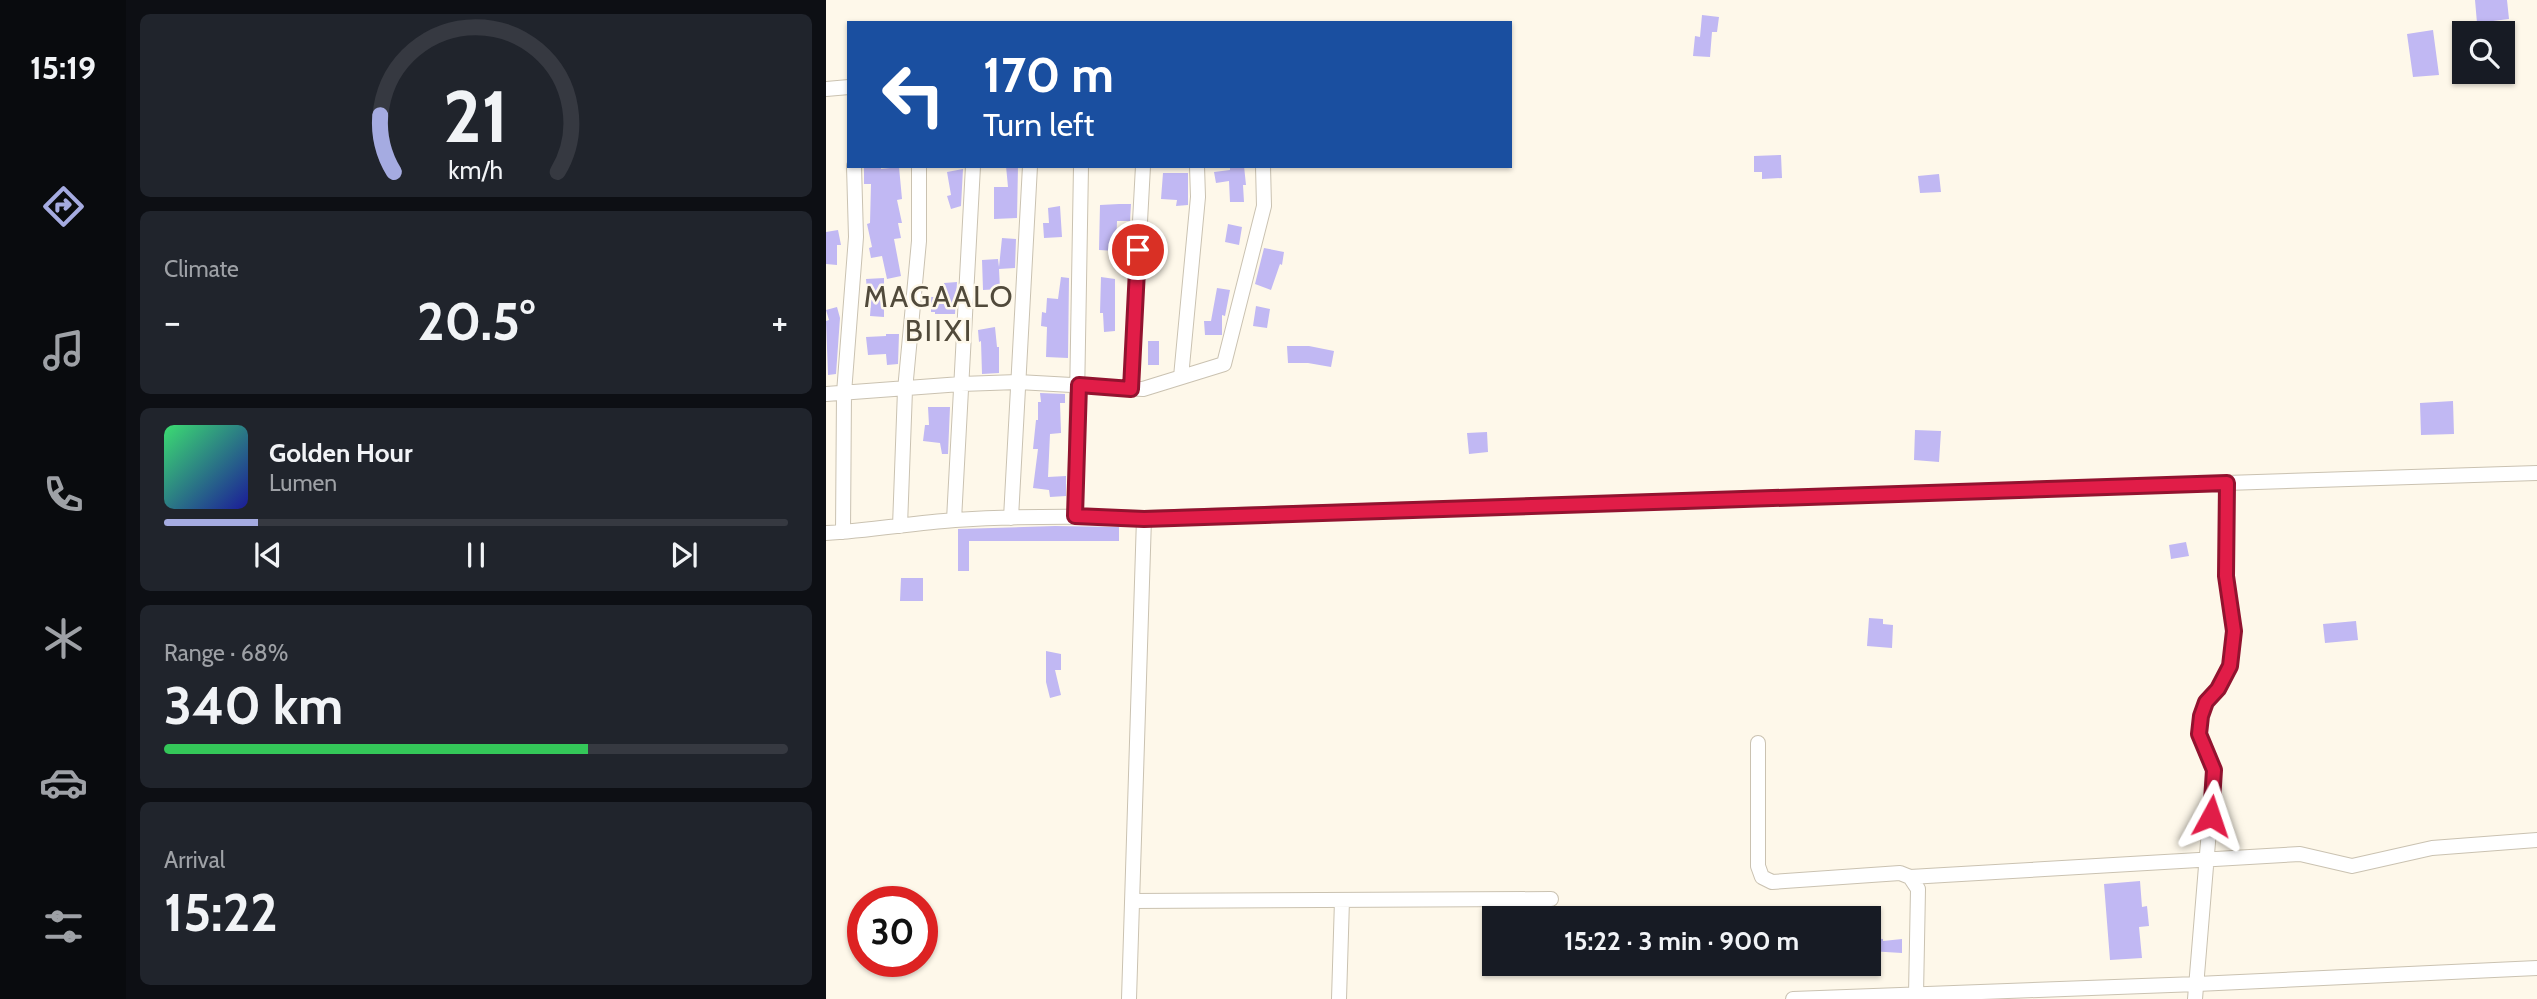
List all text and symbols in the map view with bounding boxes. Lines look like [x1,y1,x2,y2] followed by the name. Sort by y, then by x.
[2452,21,2515,84] map controls
[2452,21,2515,84] button: search
[983,45,1114,104] text: 170 m
[30,48,96,87] text: 15:19
[868,49,959,140] icon: left
[443,72,509,160] text: 21
[983,105,1094,144] text: Turn left
[449,154,503,184] text: km/h
[39,182,88,231] icon: directions
[1108,220,1168,280] pin
[1119,231,1157,269] icon: arrive
[164,255,239,283] text: Climate
[863,278,1015,349] district label: MAGAALO BIIXI
[417,290,535,353] text: 20.5°
[164,298,181,345] text: −
[771,298,788,345] text: +
[39,326,88,375] icon: music
[269,437,412,469] text: Golden Hour
[269,469,337,497] text: Lumen
[39,470,88,519] icon: phone
[249,536,287,574] icon: previous
[457,536,495,574] icon: pause
[665,536,703,574] icon: next
[39,614,88,663] icon: climate
[164,639,288,667] text: Range · 68%
[164,674,343,737] text: 340 km
[39,758,88,807] icon: car
[2174,779,2248,853] position arrow
[164,846,225,874] text: Arrival
[164,881,278,944] text: 15:22
[847,886,938,977] speed limit sign: 30
[39,902,88,951] icon: filters
[1564,925,1799,957] text: 15:22 · 3 min · 900 m

